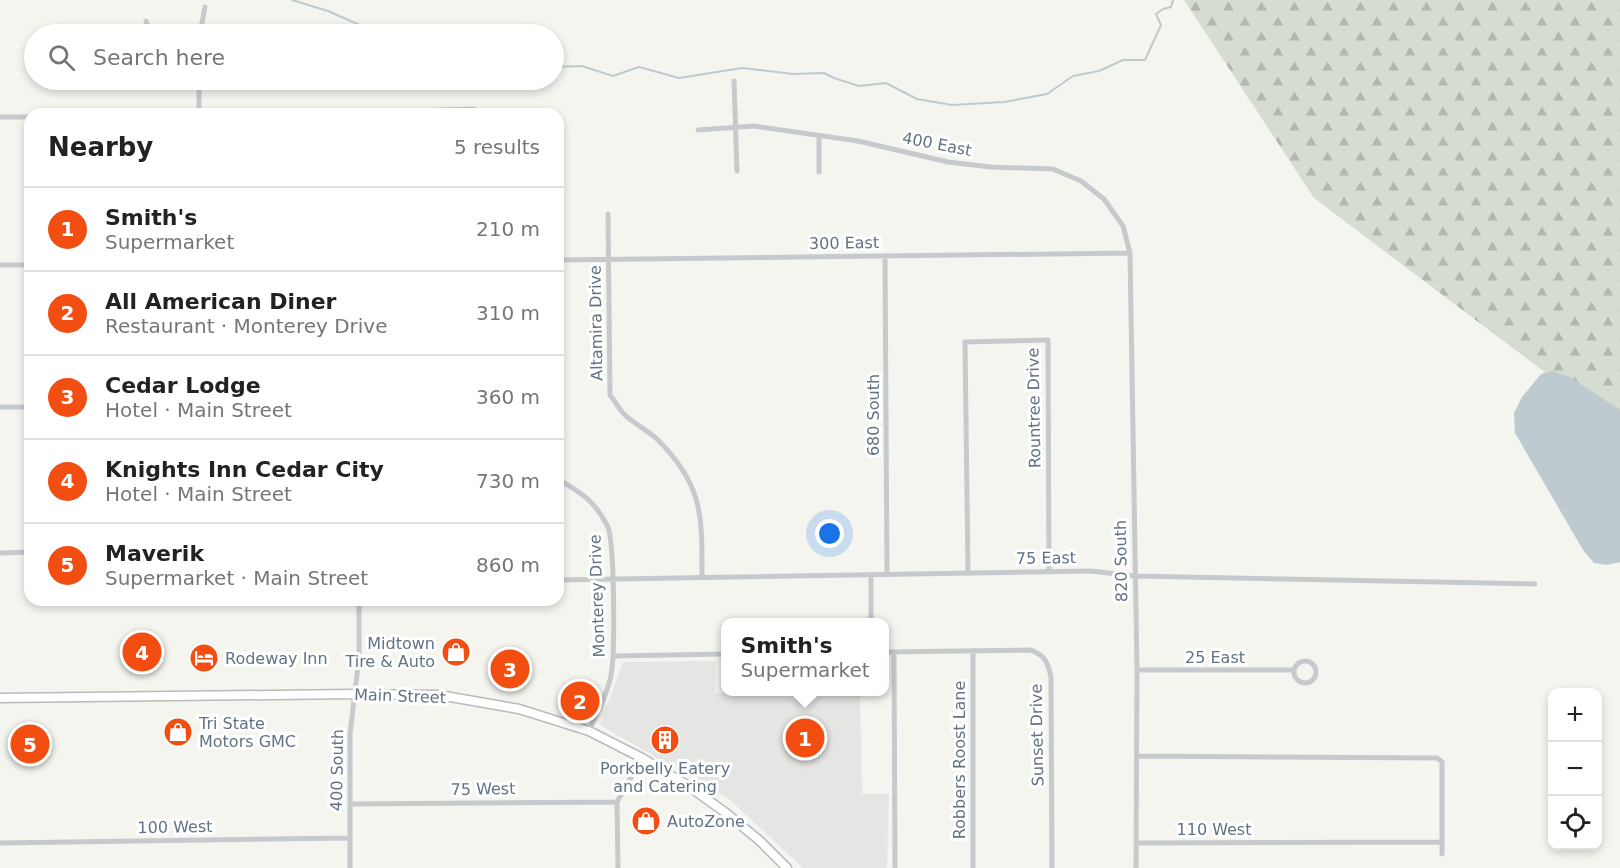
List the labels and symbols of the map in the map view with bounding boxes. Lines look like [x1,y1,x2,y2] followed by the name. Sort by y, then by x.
[901,128,973,160] street label: 400 East
[809,233,879,253] street label: 300 East
[585,265,607,381] street label: Altamira Drive
[1023,348,1045,468] street label: Rountree Drive
[864,374,883,456] street label: 680 South
[815,519,844,548] your location
[1111,520,1131,602] street label: 820 South
[585,534,609,658] street label: Monterey Drive
[1016,548,1076,568] street label: 75 East
[122,630,162,674] pin: 4
[344,634,435,671] place label: Midtown Tire & Auto
[440,636,472,668] shop icon: Midtown Tire & Auto
[188,642,220,674] hotel icon: Rodeway Inn
[490,646,530,692] pin: 3
[1185,648,1245,667] street label: 25 East
[225,649,328,668] place label: Rodeway Inn
[560,678,600,724] pin: 2
[950,681,969,839] street label: Robbers Roost Lane
[1027,684,1047,786] street label: Sunset Drive
[354,685,446,707] street label: Main Street
[198,714,296,751] place label: Tri State Motors GMC
[162,716,194,748] shop icon: Tri State Motors GMC
[786,716,824,760] pin: 1
[10,722,50,766] pin: 5
[649,724,681,756] building icon: Porkbelly Eatery and Catering
[327,729,347,811] street label: 400 South
[600,759,730,796] place label: Porkbelly Eatery and Catering
[450,779,516,799] street label: 75 West
[630,805,662,837] shop icon: AutoZone
[667,812,745,831] place label: AutoZone
[137,817,213,837] street label: 100 West
[1177,820,1251,839] street label: 110 West

